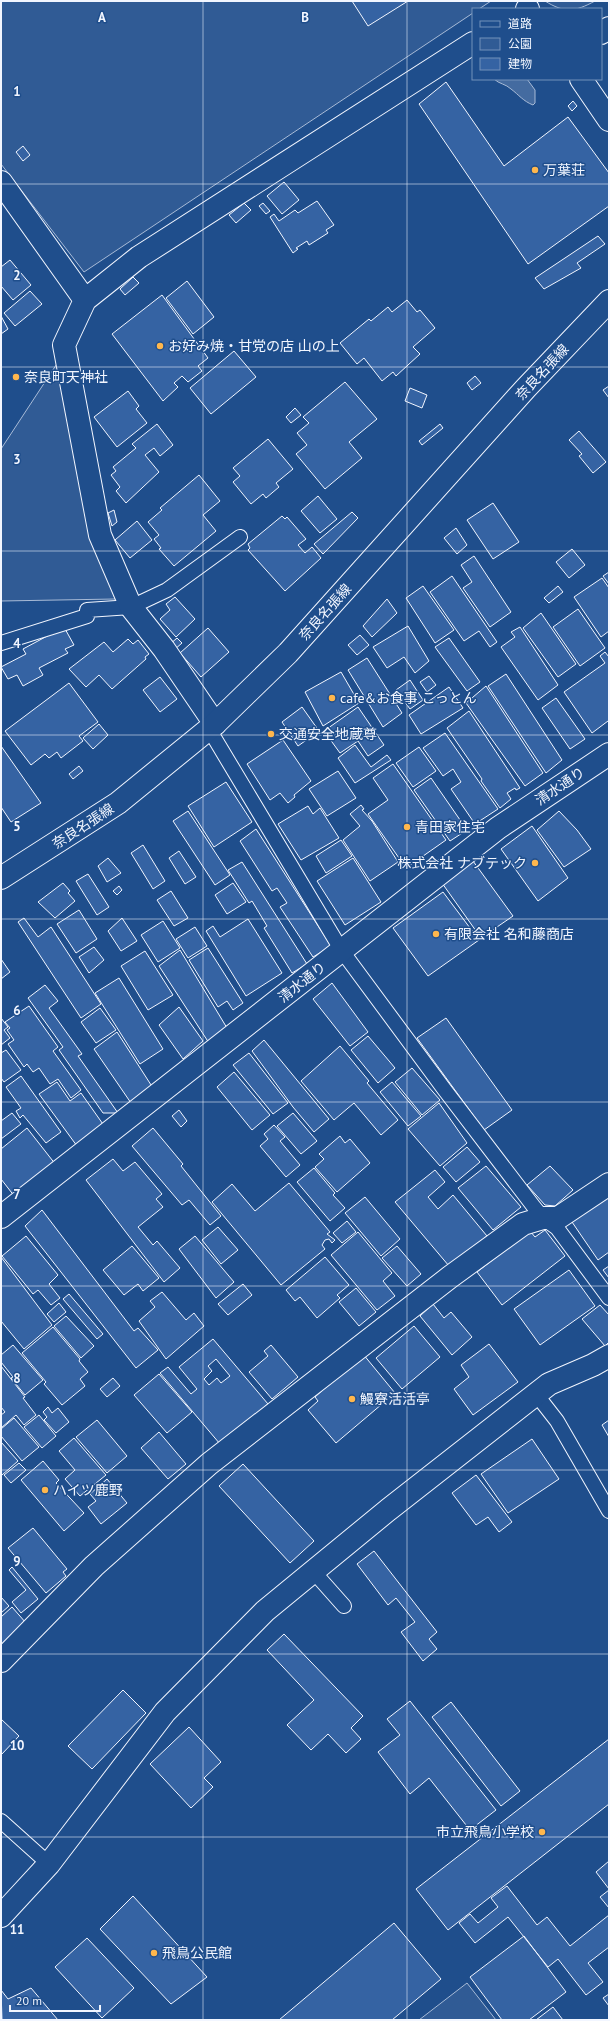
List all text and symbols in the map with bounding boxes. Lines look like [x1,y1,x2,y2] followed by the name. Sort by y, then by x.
[472,8,602,80] legend
[98,9,106,26] text: A
[301,9,309,26] text: B
[508,16,532,31] text: 道路
[508,36,532,51] text: 公園
[508,56,532,71] text: 建物
[13,83,21,100] text: 1
[543,161,585,179] place label: 万葉荘
[530,165,540,175] marker: 万葉荘
[13,267,21,284] text: 2
[168,337,340,355] place label: お好み焼・甘党の店 山の上
[512,340,572,404] street label: 奈良名張線
[155,341,165,351] marker: お好み焼・甘党の店 山の上
[24,368,108,386] place label: 奈良町天神社
[11,372,21,382] marker: 奈良町天神社
[13,451,21,468] text: 3
[295,580,355,644] street label: 奈良名張線
[13,635,21,652] text: 4
[340,689,477,707] place label: cafe&お食事 こっとん
[327,693,337,703] marker: cafe&お食事 こっとん
[279,725,377,743] place label: 交通安全地蔵尊
[266,729,276,739] marker: 交通安全地蔵尊
[532,763,588,809] street label: 清水通り
[49,799,117,853] street label: 奈良名張線
[13,818,21,835] text: 5
[415,818,485,836] place label: 青田家住宅
[402,822,412,832] marker: 青田家住宅
[397,854,527,872] place label: 株式会社 ナブテック
[530,858,540,868] marker: 株式会社 ナブテック
[444,925,574,943] place label: 有限会社 名和藤商店
[431,929,441,939] marker: 有限会社 名和藤商店
[274,958,330,1006] street label: 清水通り
[13,1002,21,1019] text: 6
[13,1186,21,1203] text: 7
[13,1370,21,1387] text: 8
[360,1390,430,1408] place label: 鰻寮活活亭
[347,1394,357,1404] marker: 鰻寮活活亭
[53,1481,123,1499] place label: ハイツ鹿野
[40,1485,50,1495] marker: ハイツ鹿野
[13,1553,21,1570] text: 9
[10,1737,24,1754] text: 10
[436,1823,534,1841] place label: 市立飛鳥小学校
[537,1827,547,1837] marker: 市立飛鳥小学校
[10,1921,24,1938] text: 11
[162,1944,232,1962] place label: 飛鳥公民館
[149,1948,159,1958] marker: 飛鳥公民館
[10,1987,100,2013] scale bar
[16,1993,42,2008] text: 20 m

